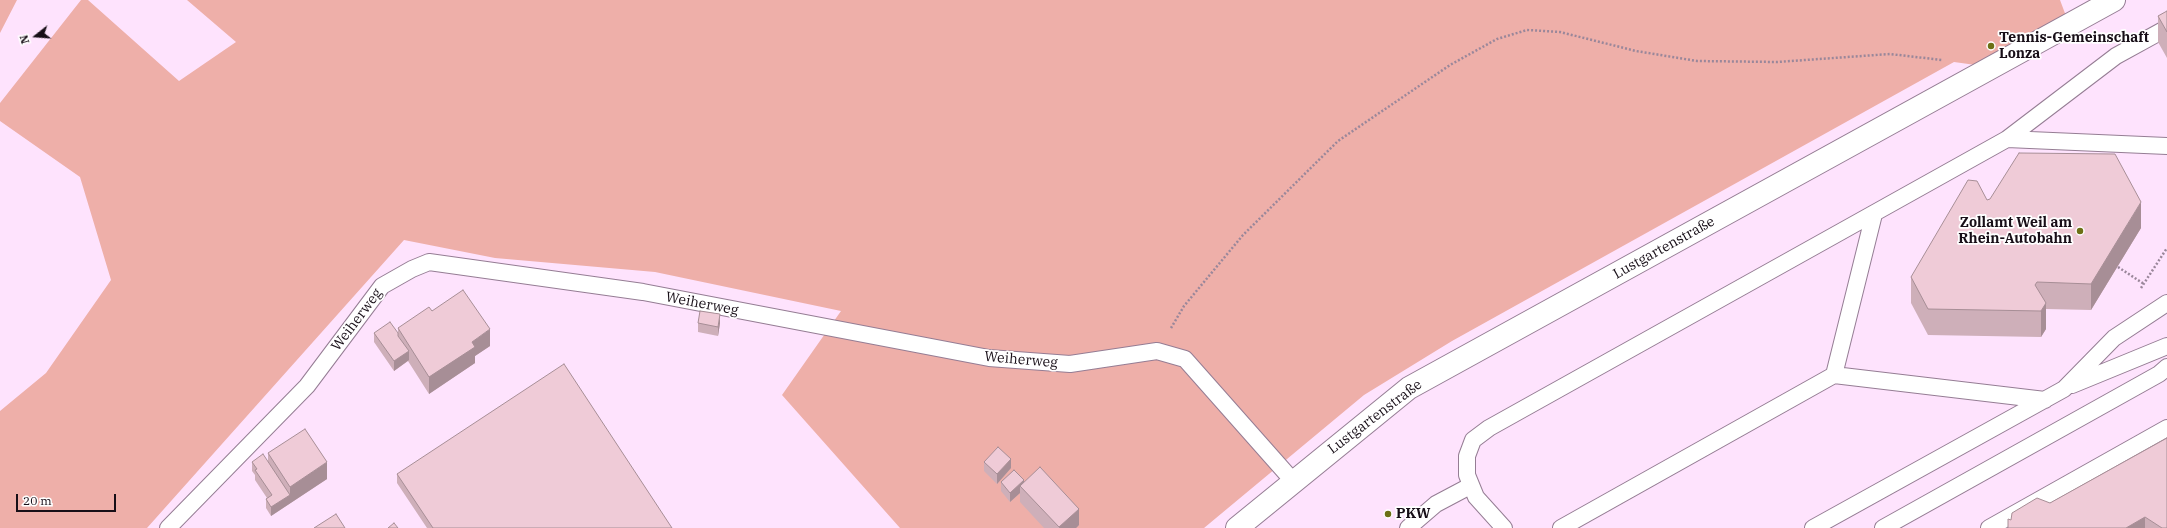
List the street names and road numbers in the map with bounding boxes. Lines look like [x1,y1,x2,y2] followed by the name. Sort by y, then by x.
[1610,213,1718,283] street label: Lustgartenstraße
[328,286,386,354] street label: Weiherweg
[664,289,740,319] street label: Weiherweg
[984,348,1058,372] street label: Weiherweg
[1325,376,1425,458] street label: Lustgartenstraße

